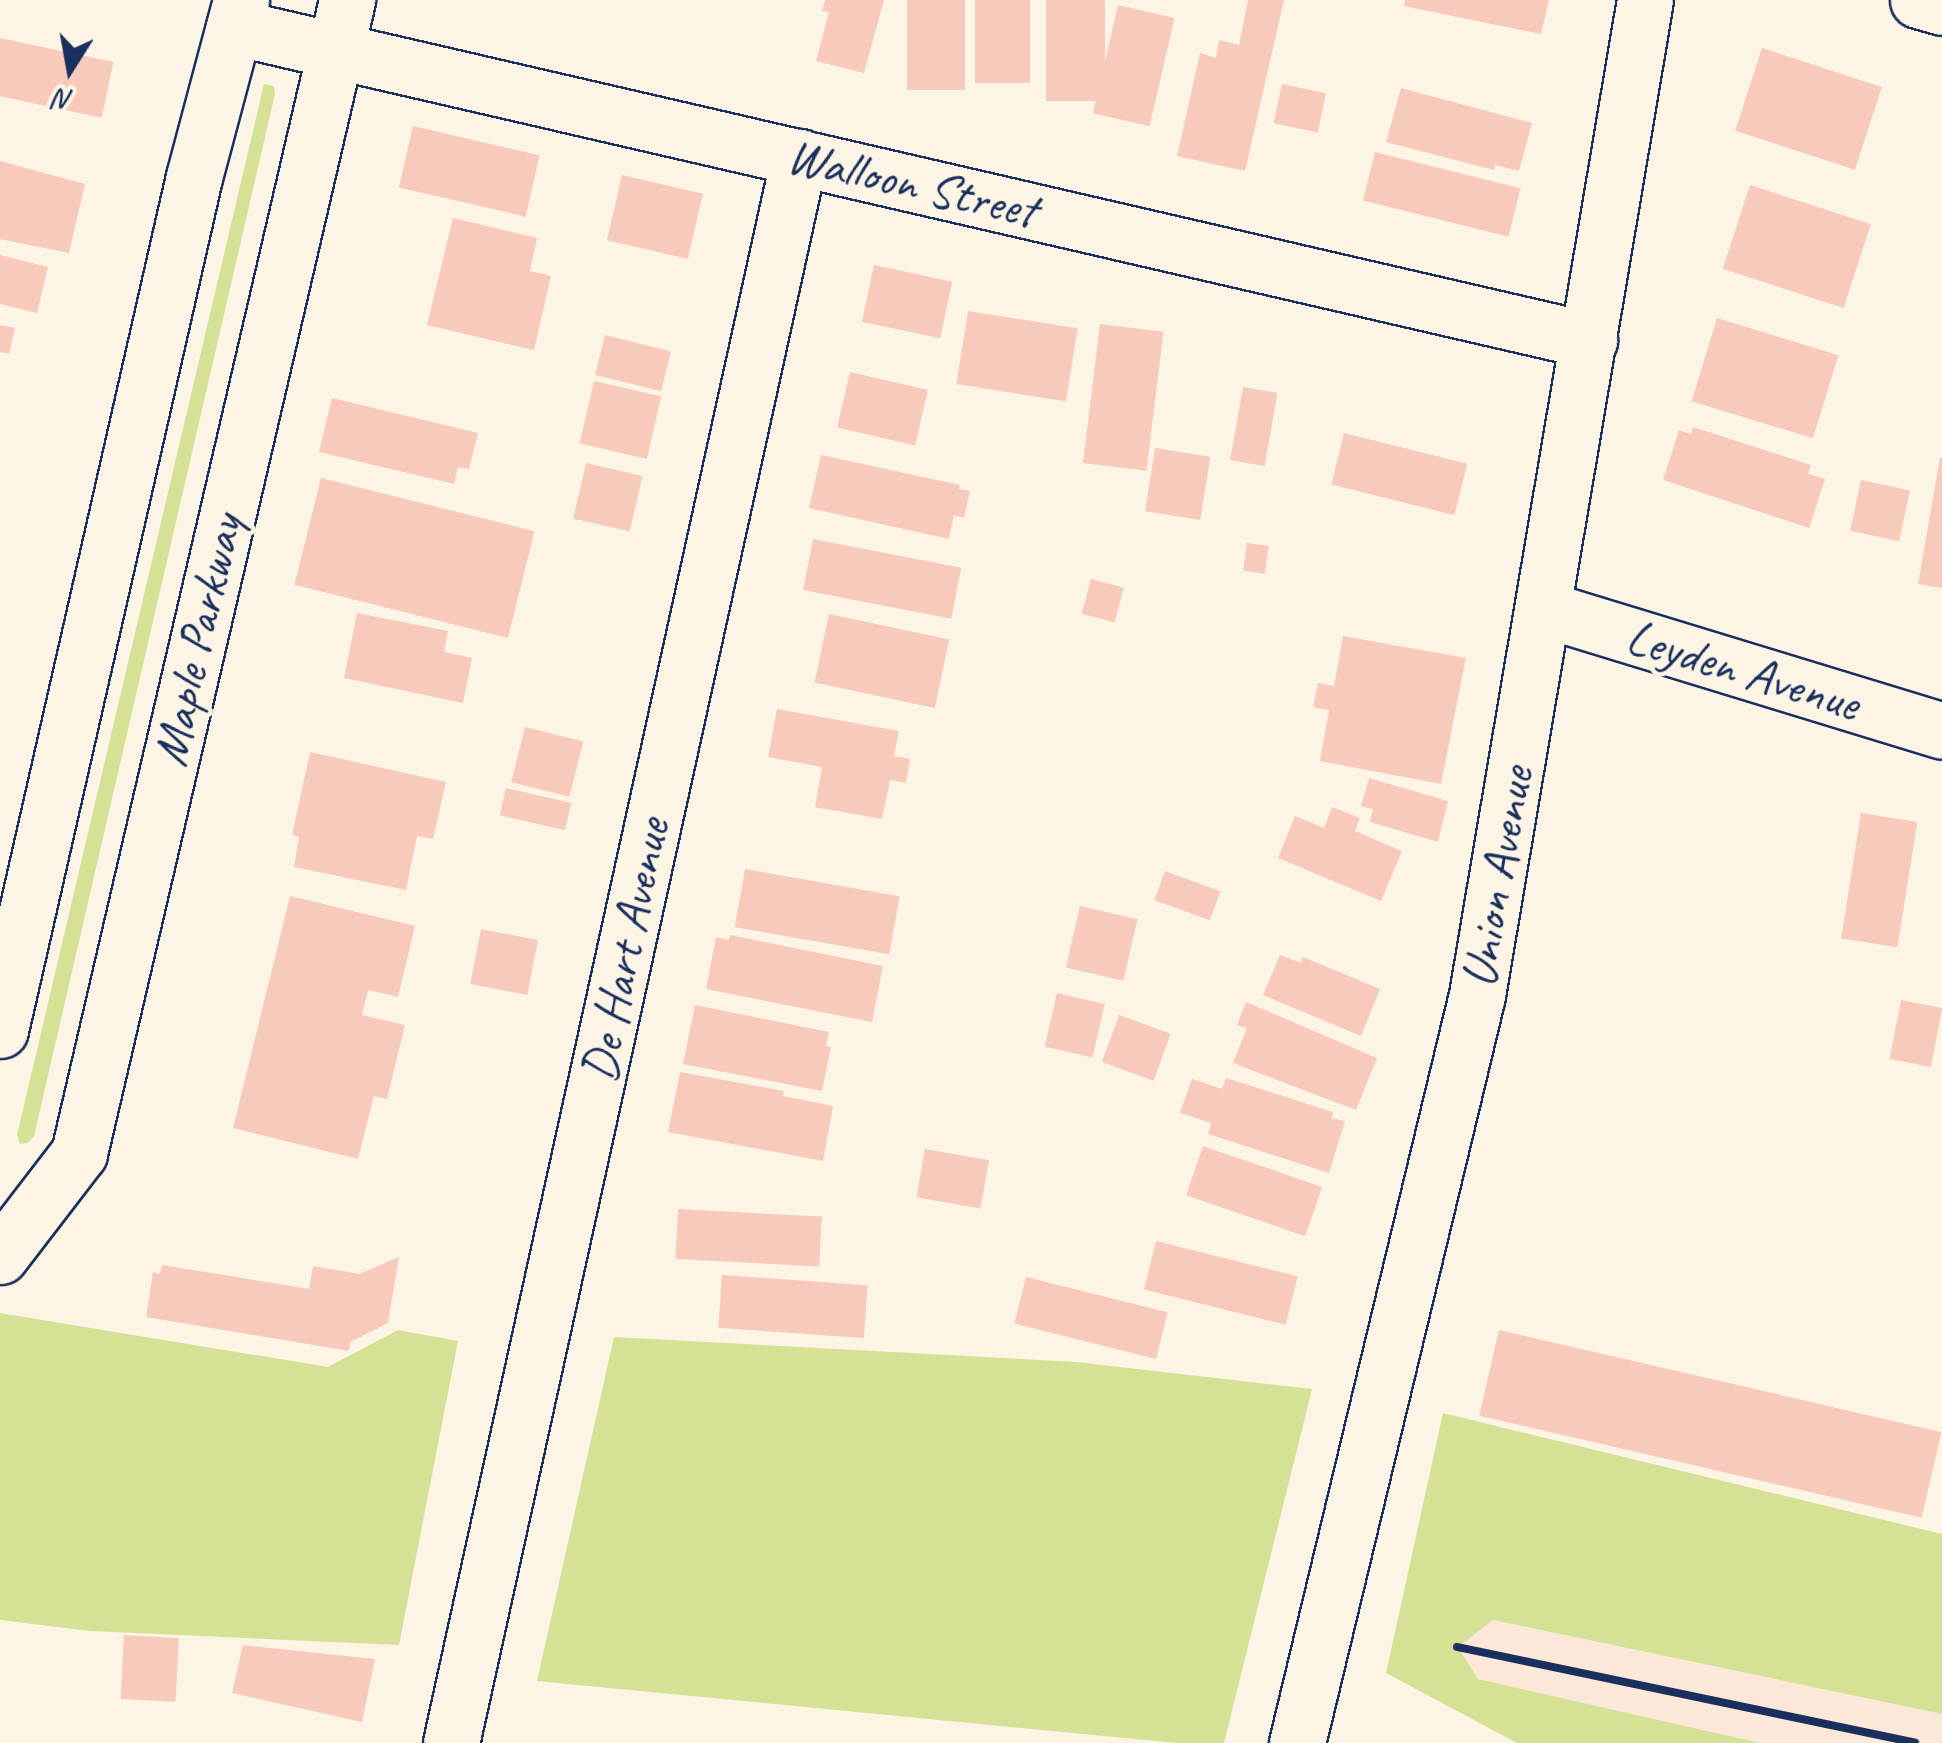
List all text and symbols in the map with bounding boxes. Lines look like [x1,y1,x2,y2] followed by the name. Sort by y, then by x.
[20,20,120,120] north arrow
[52,81,76,119] text: N
[782,125,1042,241] street label: Walloon Street
[139,509,255,771] street label: Maple Parkway
[1619,606,1867,734] street label: Leyden Avenue
[1448,762,1546,992] street label: Union Avenue
[568,812,682,1088] street label: De Hart Avenue

